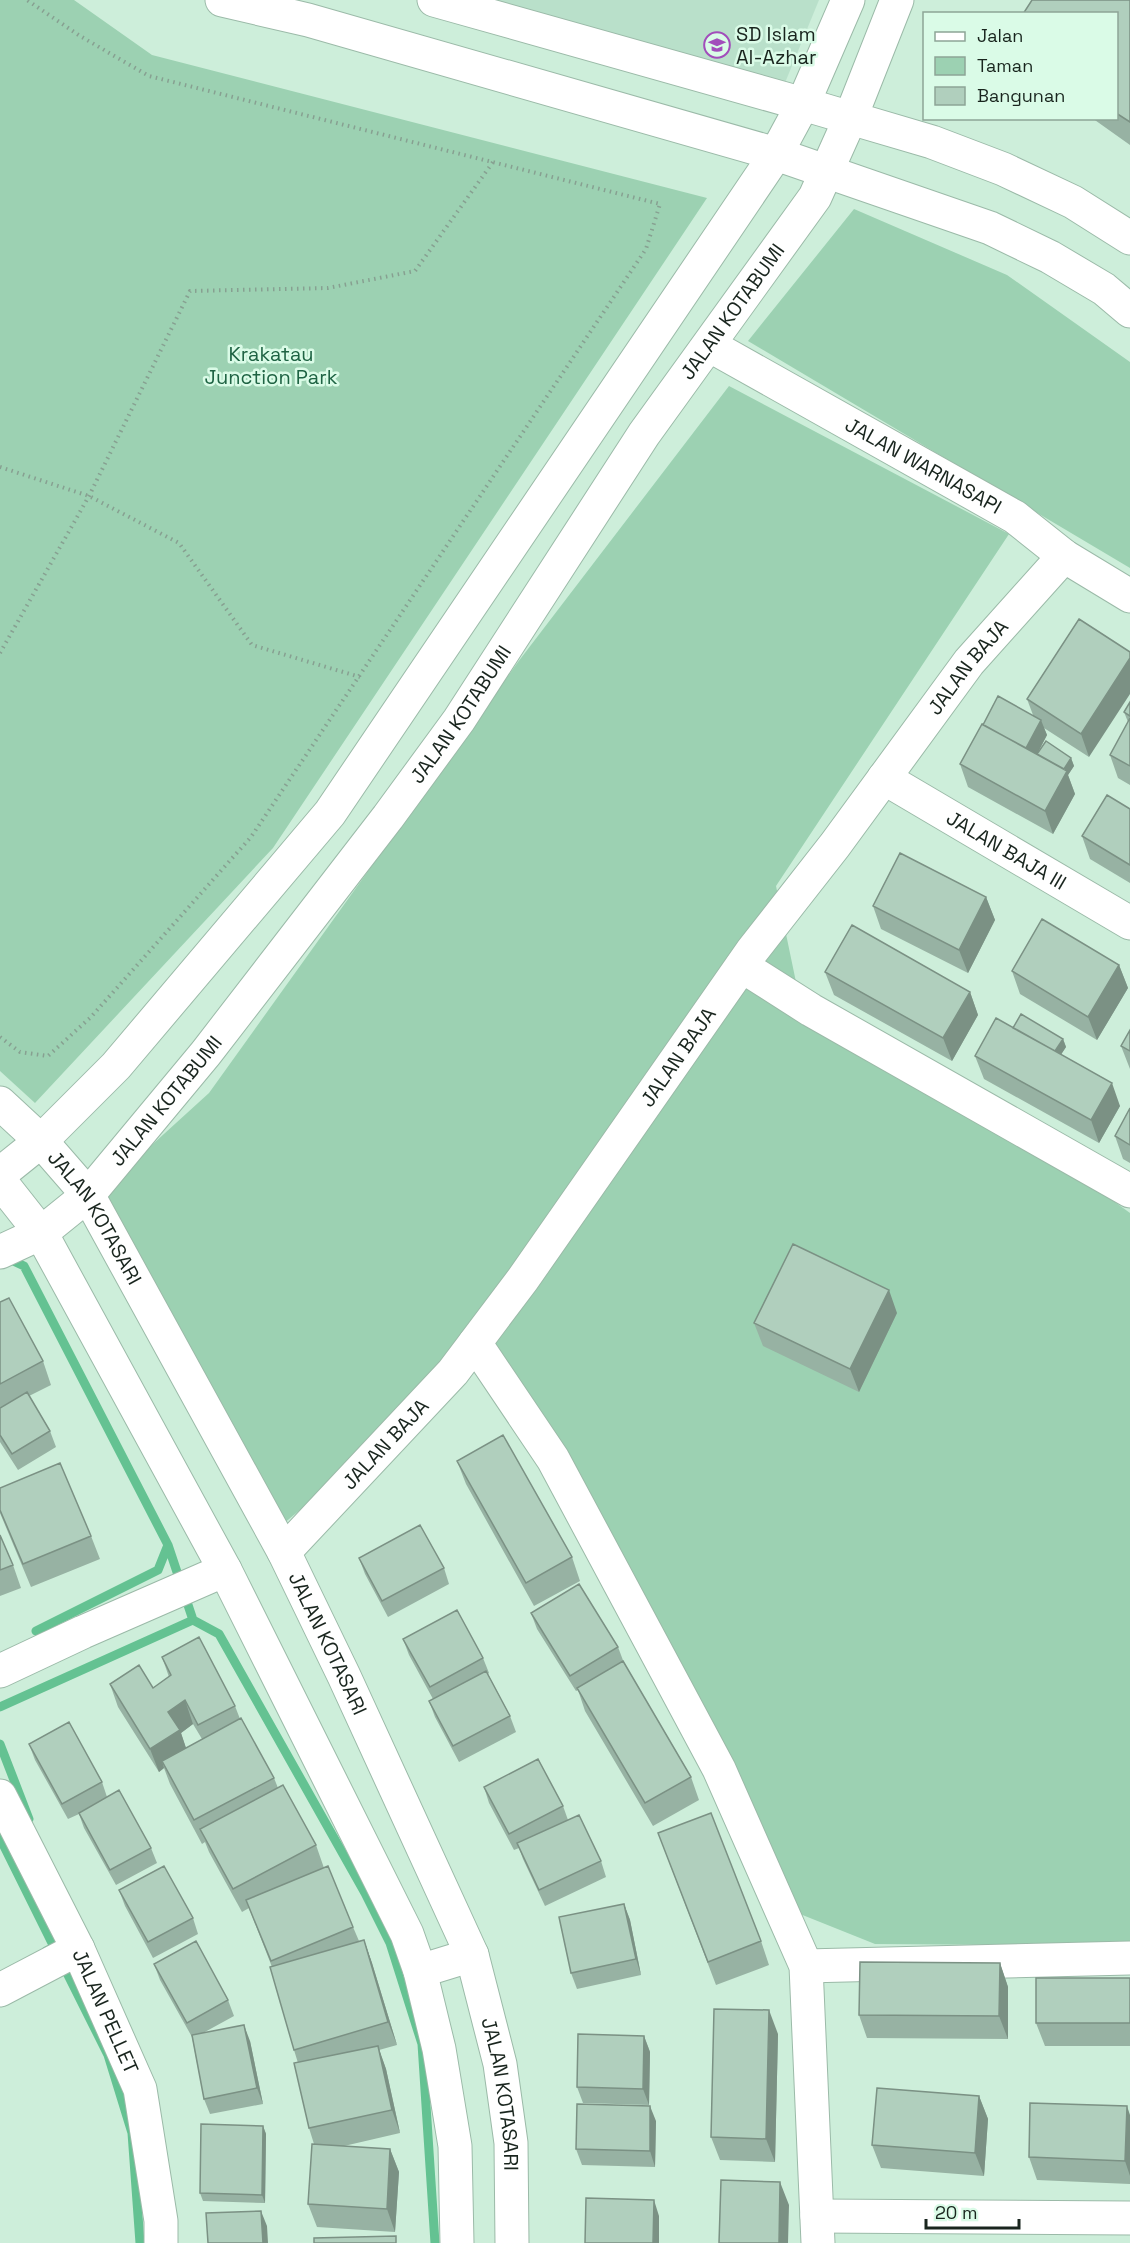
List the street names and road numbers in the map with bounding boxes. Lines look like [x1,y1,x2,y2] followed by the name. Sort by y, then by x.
[674,238,790,385] street label: JALAN KOTABUMI
[841,411,1006,520] street label: JALAN WARNASAPI
[922,614,1014,720] street label: JALAN BAJA
[404,640,517,789] street label: JALAN KOTABUMI
[942,805,1071,896] street label: JALAN BAJA III
[634,1002,722,1112] street label: JALAN BAJA
[104,1030,228,1171] street label: JALAN KOTABUMI
[42,1145,148,1289] street label: JALAN KOTASARI
[336,1393,435,1495] street label: JALAN BAJA
[283,1568,373,1719] street label: JALAN KOTASARI
[67,1945,145,2078] street label: JALAN PELLET
[476,2015,524,2171] street label: JALAN KOTASARI

